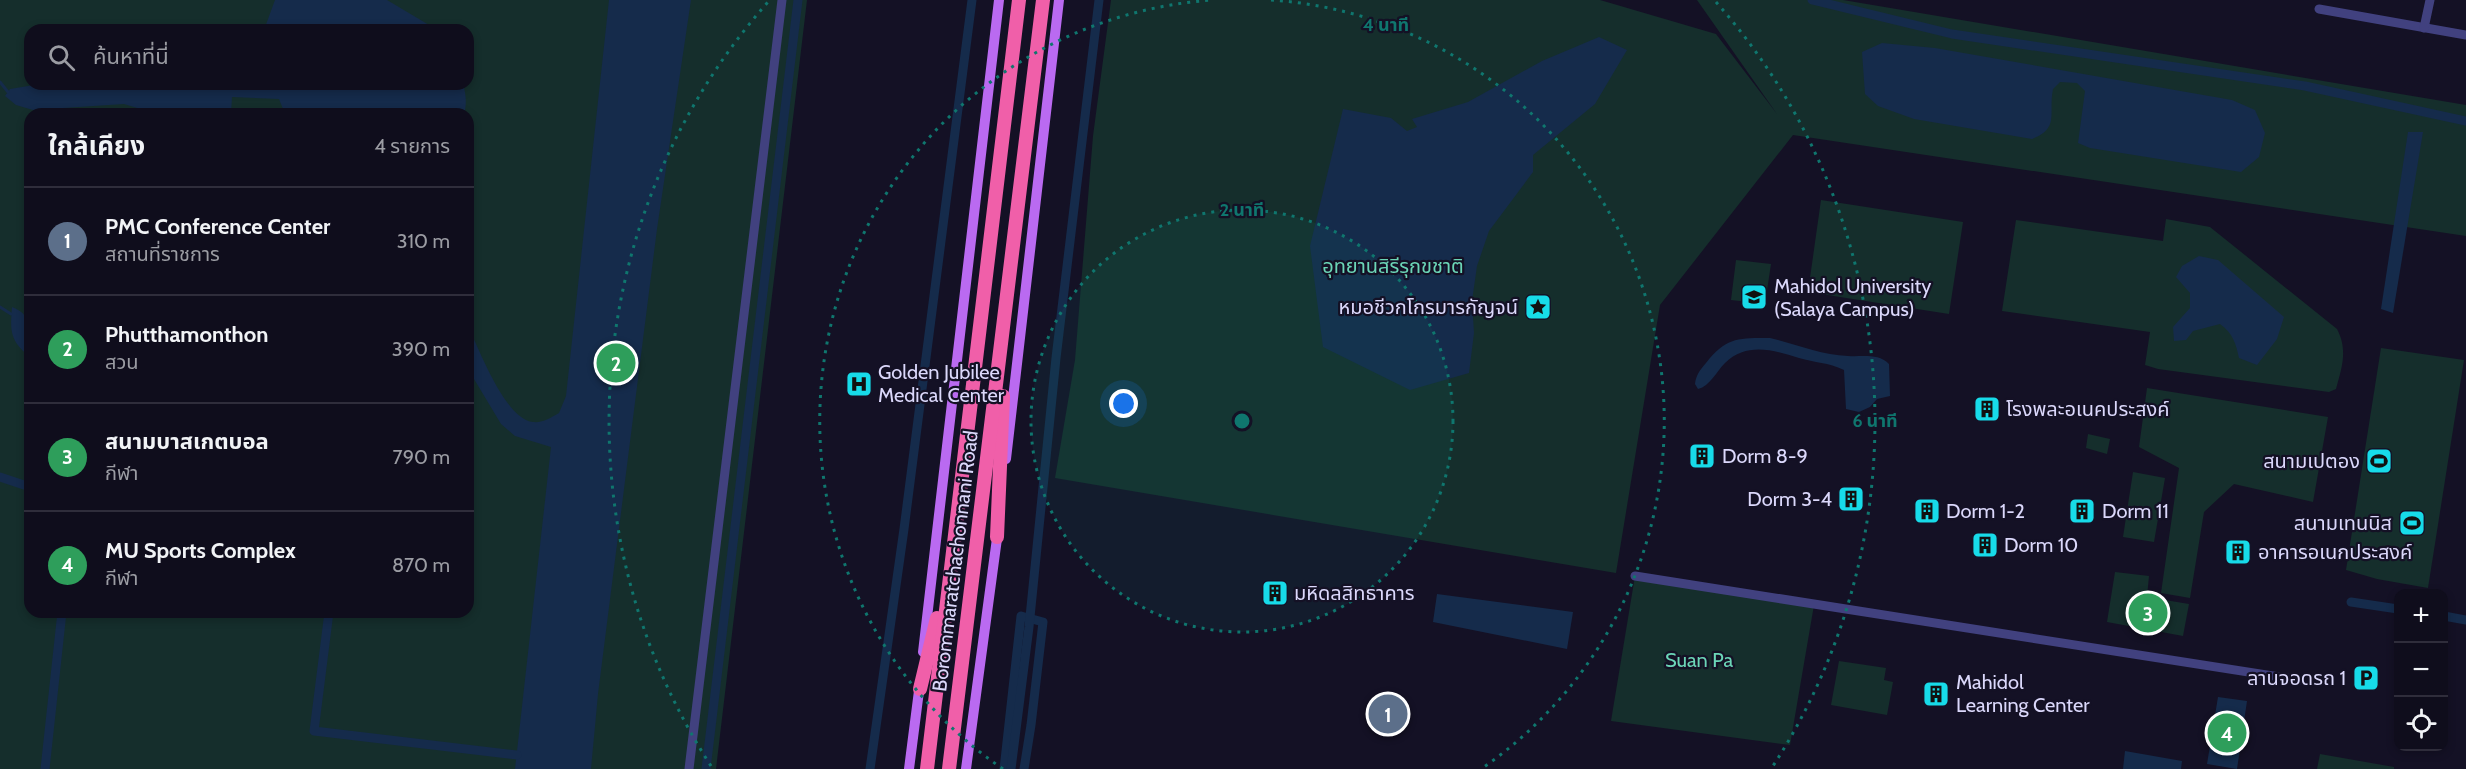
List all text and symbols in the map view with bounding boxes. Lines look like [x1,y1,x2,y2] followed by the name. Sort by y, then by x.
[1363,14,1409,36] text: 4 นาที
[24,24,474,90] search box
[45,41,78,74] icon: search
[93,43,169,70] text: ค้นหาที่นี่
[48,130,145,162] text: ใกล้เคียง
[374,134,450,158] text: 4 รายการ
[1220,199,1264,221] text: 2 นาที
[105,213,330,240] text: PMC Conference Center
[64,229,71,253] text: 1
[397,229,450,253] text: 310 m
[105,242,220,266] text: สถานที่ราชการ
[1322,254,1464,278] park label: อุทยานสิรีรุกขชาติ
[1774,274,1931,321] place label: Mahidol University (Salaya Campus)
[1739,282,1769,312] school or university icon: Mahidol University (Salaya Campus)
[1523,292,1553,322] place icon: หมอชีวกโกรมารกัญจน์
[1339,295,1518,319] place label: หมอชีวกโกรมารกัญจน์
[105,321,268,348] text: Phutthamonthon
[62,337,73,361] text: 2
[392,337,450,361] text: 390 m
[596,340,636,386] pin: 2
[105,350,139,374] text: สวน
[878,360,1005,407] place label: Golden Jubilee Medical Center
[844,369,874,399] hospital icon: Golden Jubilee Medical Center
[1109,389,1138,418] your location
[1972,394,2002,424] building icon: โรงพละอเนคประสงค์
[2006,397,2169,421] place label: โรงพละอเนคประสงค์
[1852,410,1898,432] text: 6 นาที
[1232,411,1252,431] centre of rings
[105,428,269,455] text: สนามบาสเกตบอล
[927,429,983,693] street label: Borommaratchachonnani Road
[1687,441,1717,471] building icon: Dorm 8-9
[1722,444,1808,468] place label: Dorm 8-9
[62,445,73,469] text: 3
[393,445,450,469] text: 790 m
[2364,446,2394,476] sports icon: สนามเปตอง
[2263,449,2360,473] place label: สนามเปตอง
[105,461,138,485] text: กีฬา
[1836,484,1866,514] building icon: Dorm 3-4
[1747,487,1832,511] place label: Dorm 3-4
[1912,496,1942,526] building icon: Dorm 1-2
[2067,496,2097,526] building icon: Dorm 11
[1946,499,2025,523] place label: Dorm 1-2
[2102,499,2169,523] place label: Dorm 11
[2397,508,2427,538] sports icon: สนามเทนนิส
[2294,511,2392,535] place label: สนามเทนนิส
[1970,530,2000,560] building icon: Dorm 10
[2004,533,2078,557] place label: Dorm 10
[105,537,296,564] text: MU Sports Complex
[2223,537,2253,567] building icon: อาคารอเนกประสงค์
[2258,540,2412,564] place label: อาคารอเนกประสงค์
[61,553,74,577] text: 4
[392,553,450,577] text: 870 m
[105,566,138,590] text: กีฬา
[1260,578,1290,608] building icon: มหิดลสิทธาคาร
[1294,581,1415,605] place label: มหิดลสิทธาคาร
[2394,589,2448,751] map controls
[2394,589,2448,643] button: +
[2128,590,2168,636] pin: 3
[2394,643,2448,697] button: −
[1665,648,1733,672] park label: Suan Pa
[2351,663,2381,693] parking icon: ลานจอดรถ 1
[2247,666,2346,690] place label: ลานจอดรถ 1
[1956,670,2090,717] place label: Mahidol Learning Center
[1921,679,1951,709] building icon: Mahidol Learning Center
[1368,692,1408,736] pin: 1
[2394,697,2448,751] button: locate
[2208,710,2246,756] pin: 4

